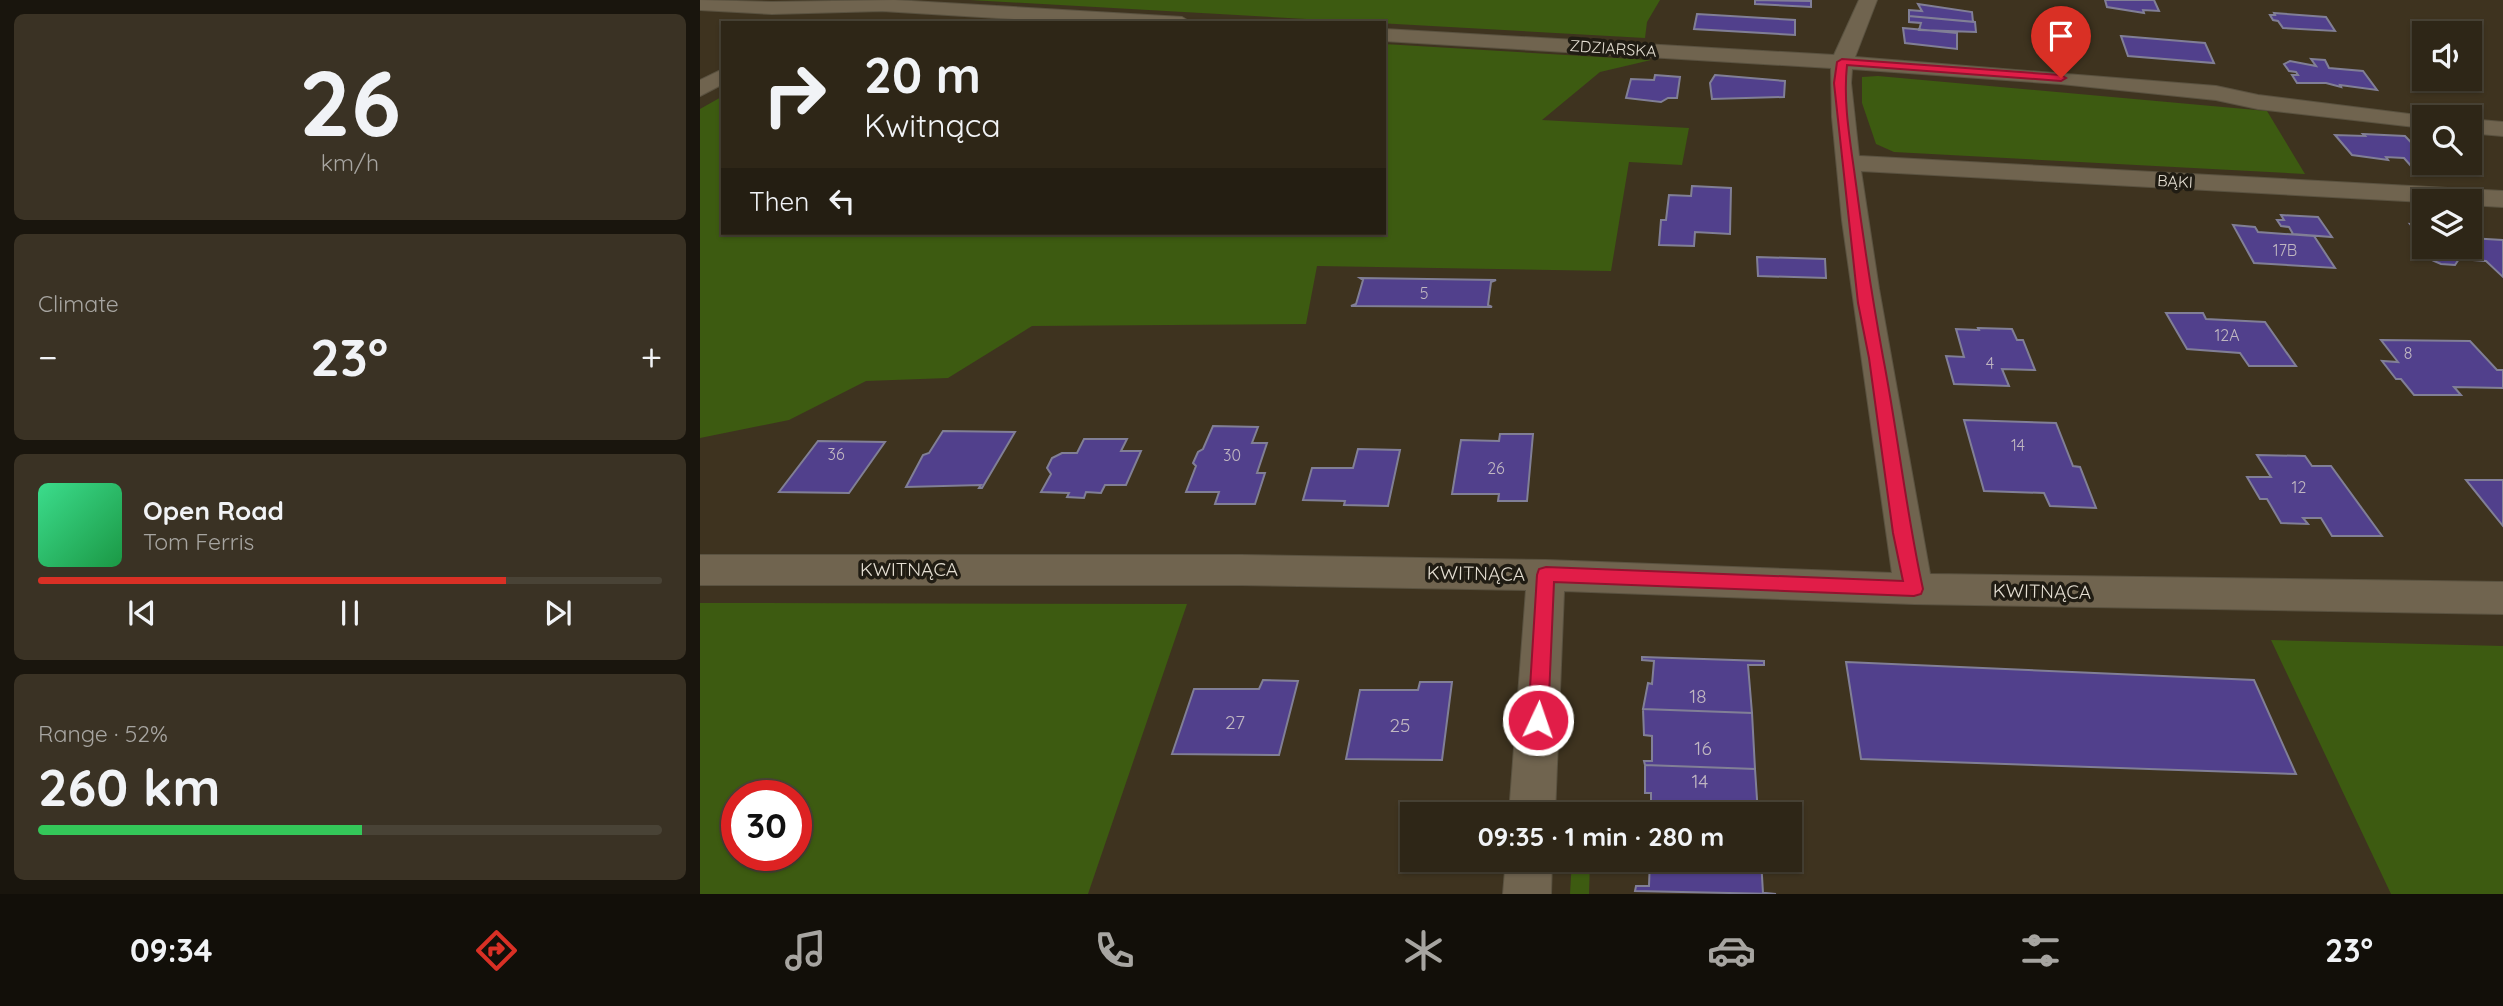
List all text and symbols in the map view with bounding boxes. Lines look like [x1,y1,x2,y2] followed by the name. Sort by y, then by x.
[2031,6,2091,78] pin
[2042,17,2080,55] icon: arrive
[2412,21,2482,259] map controls
[2412,21,2482,91] button: sound
[1569,35,1657,61] street label: ZDZIARSKA
[864,44,981,105] text: 20 m
[299,45,401,159] text: 26
[749,49,840,140] icon: right
[864,105,1001,145] text: Kwitnąca
[2412,105,2482,175] button: search
[321,148,379,177] text: km/h
[2157,170,2193,192] street label: BĄKI
[823,182,861,220] icon: left
[749,185,809,218] text: Then
[2412,189,2482,259] button: layers
[2273,240,2297,260] house number: 17B
[1420,283,1428,303] house number: 5
[38,289,119,318] text: Climate
[310,324,388,389] text: 23°
[2214,325,2240,345] house number: 12A
[38,333,58,381] text: −
[641,333,662,381] text: +
[2404,343,2412,363] house number: 8
[1986,353,1994,373] house number: 4
[2011,435,2025,455] house number: 14
[828,444,845,464] house number: 36
[1223,445,1241,465] house number: 30
[1487,458,1505,478] house number: 26
[2292,477,2307,497] house number: 12
[143,494,284,527] text: Open Road
[143,527,254,556] text: Tom Ferris
[860,557,958,581] street label: KWITNĄCA
[1427,560,1525,586] street label: KWITNĄCA
[1993,578,2091,604] street label: KWITNĄCA
[123,594,161,632] icon: previous
[331,594,369,632] icon: pause
[539,594,577,632] icon: next
[1501,683,1575,757] position arrow
[1689,684,1707,708] house number: 18
[1225,710,1245,734] house number: 27
[1390,713,1410,737] house number: 25
[38,719,168,748] text: Range · 52%
[1694,736,1712,760] house number: 16
[38,754,220,819] text: 260 km
[1692,769,1708,793] house number: 14
[721,780,812,871] speed limit sign: 30
[1478,820,1724,853] text: 09:35 · 1 min · 280 m
[472,926,521,975] icon: directions
[781,926,830,975] icon: music
[1090,926,1139,975] icon: phone
[1399,926,1448,975] icon: climate
[1707,926,1756,975] icon: car
[2016,926,2065,975] icon: filters
[130,930,212,970] text: 09:34
[2325,930,2373,970] text: 23°

